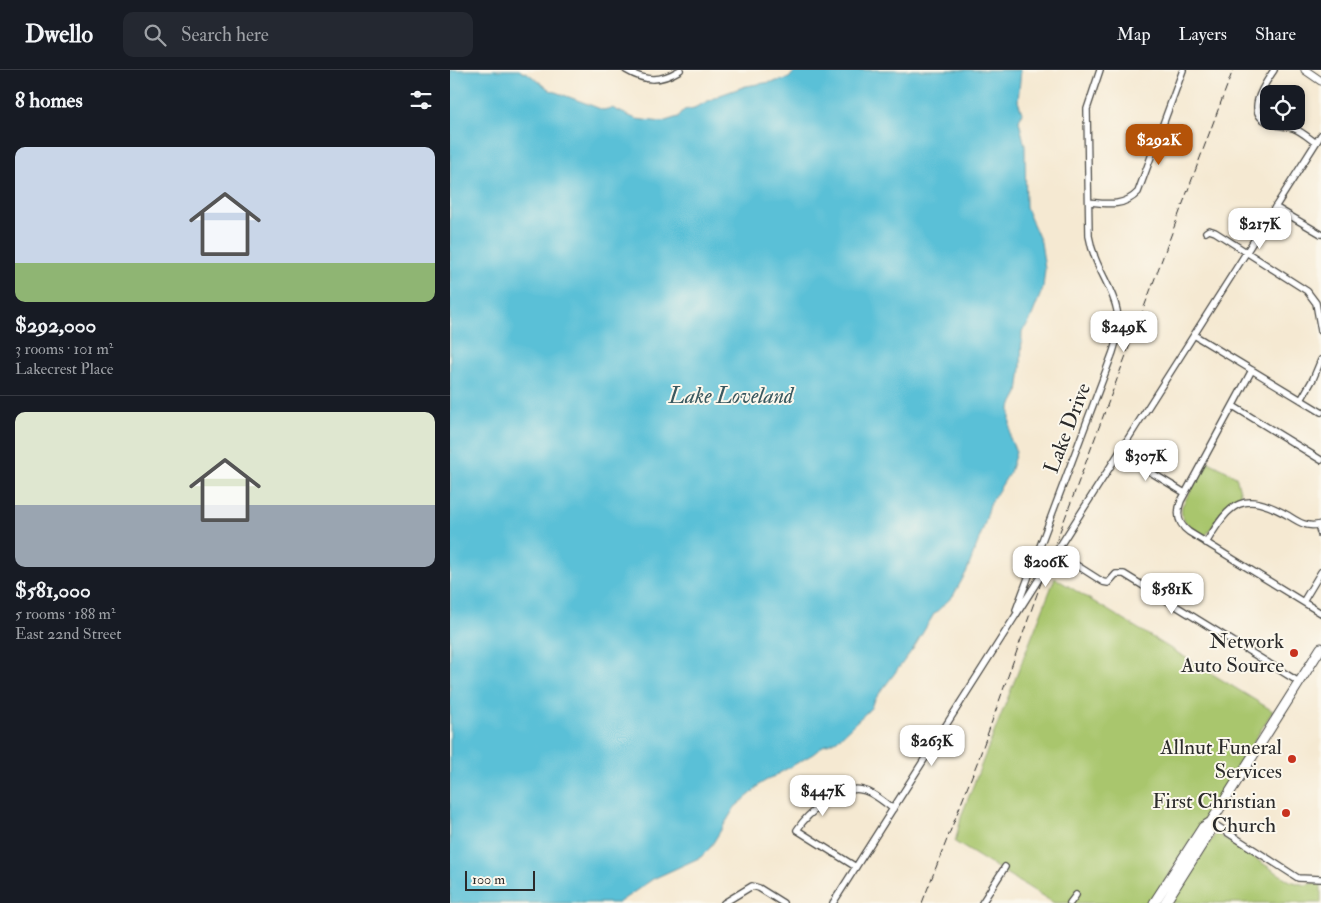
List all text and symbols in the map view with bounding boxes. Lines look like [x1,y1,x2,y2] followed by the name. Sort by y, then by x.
[123,12,473,57] search box
[25,19,93,50] text: Dwello
[141,21,169,49] icon: search
[181,23,269,47] text: Search here
[1117,23,1151,46] text: Map
[1179,23,1227,46] text: Layers
[1255,23,1296,46] text: Share
[1260,85,1305,130] map controls
[1260,85,1305,130] button: locate
[407,86,435,114] icon: filters
[15,87,83,114] text: 8 homes
[1124,124,1194,166] pin: $292K
[1137,130,1181,150] text: $292K
[180,179,270,269] icon: home
[1225,208,1295,250] pin: $217K
[1239,214,1281,234] text: $217K
[1089,310,1159,353] pin: $249K
[15,312,96,339] text: $292,000
[1101,317,1147,337] text: $249K
[15,339,113,359] text: 3 rooms · 101 m²
[15,359,114,379] text: Lakecrest Place
[1038,379,1097,477] street label: Lake Drive
[668,382,795,410] water label: Lake Loveland
[1111,440,1181,482] pin: $307K
[180,445,270,535] icon: home
[1125,446,1167,466] text: $307K
[1011,546,1081,588] pin: $206K
[1024,552,1068,572] text: $206K
[1137,572,1207,615] pin: $581K
[15,577,91,604] text: $581,000
[1152,579,1192,599] text: $581K
[15,604,116,624] text: 5 rooms · 188 m²
[15,624,121,644] text: East 22nd Street
[1180,628,1284,679] place label: Network Auto Source
[1288,647,1300,659] marker: Network Auto Source
[897,724,967,767] pin: $263K
[911,731,953,751] text: $263K
[1159,734,1283,785] place label: Allnut Funeral Services
[1286,753,1298,765] marker: Allnut Funeral Services
[788,774,858,817] pin: $447K
[801,781,845,801] text: $447K
[1152,788,1276,839] place label: First Christian Church
[1280,807,1292,819] marker: First Christian Church
[465,868,535,891] scale bar
[472,871,505,888] text: 100 m

